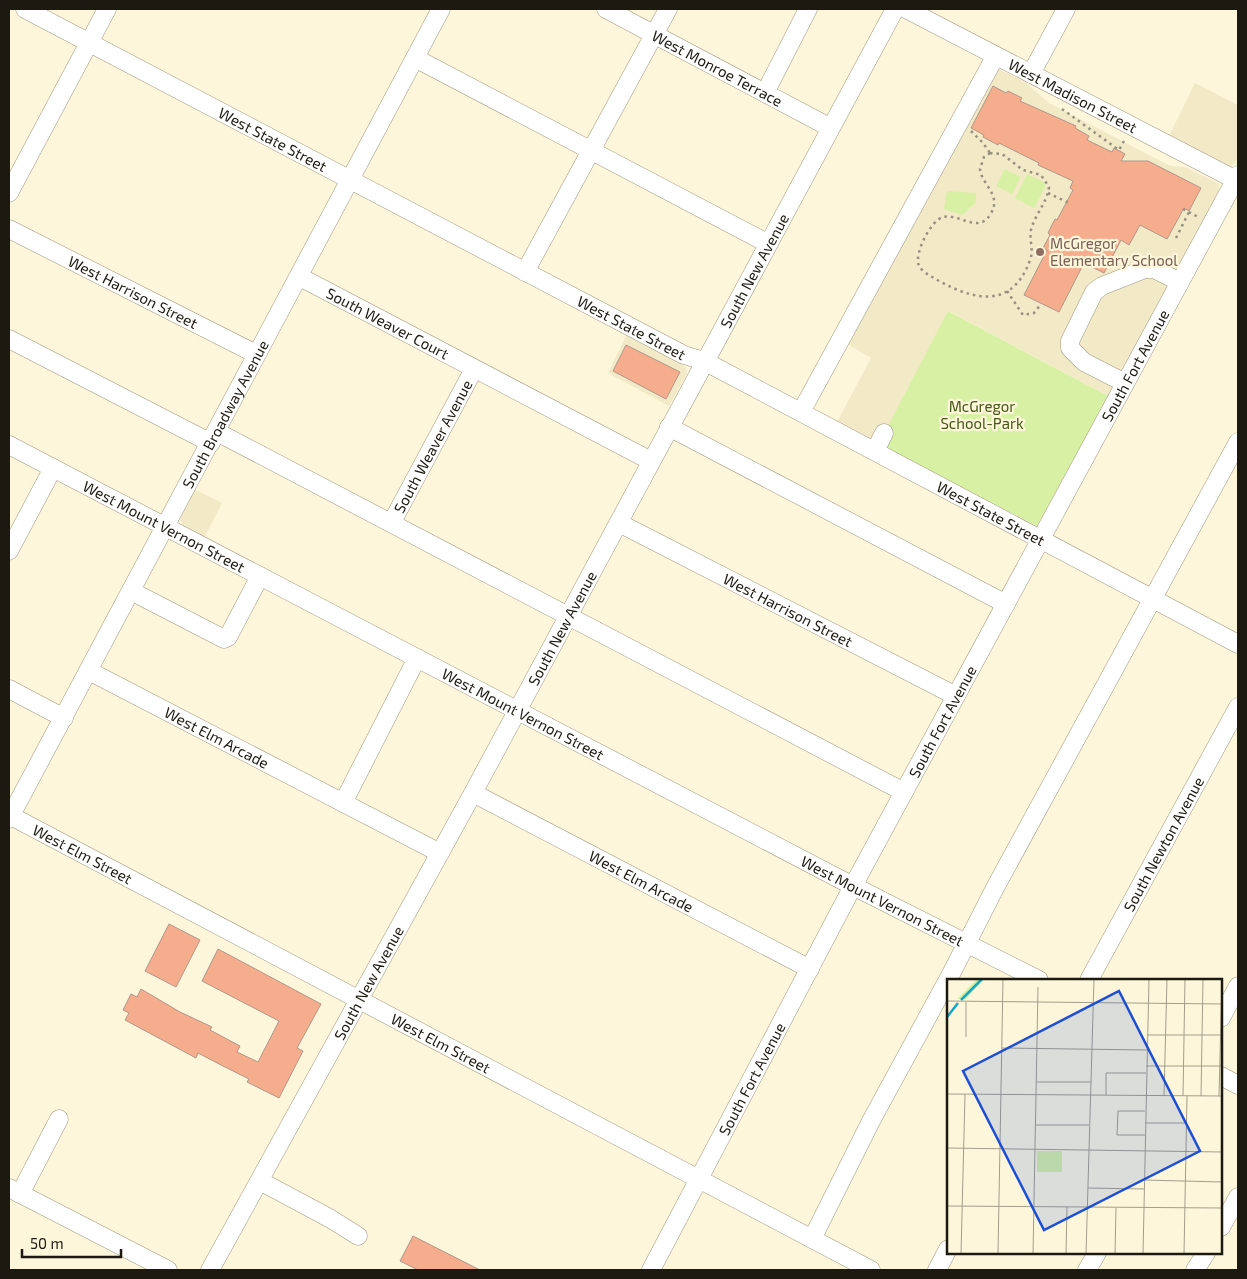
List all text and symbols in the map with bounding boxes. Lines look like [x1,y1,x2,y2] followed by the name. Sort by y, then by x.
[649,26,786,110] street label: West Monroe Terrace
[1006,55,1141,136] street label: West Madison Street
[216,103,330,175] street label: West State Street
[716,210,792,331] street label: South New Avenue
[1050,234,1178,269] place label: McGregor Elementary School
[1034,246,1046,258] marker: McGregor Elementary School
[65,252,201,332] street label: West Harrison Street
[323,283,452,363] street label: South Weaver Court
[574,292,689,363] street label: West State Street
[1097,306,1173,424] street label: South Fort Avenue
[178,337,272,491] street label: South Broadway Avenue
[390,377,476,516] street label: South Weaver Avenue
[940,397,1024,432] park label: McGregor School-Park
[80,476,248,576] street label: West Mount Vernon Street
[934,477,1048,549] street label: West State Street
[524,568,600,688] street label: South New Avenue
[720,569,856,650] street label: West Harrison Street
[904,662,980,781] street label: South Fort Avenue
[439,664,607,763] street label: West Mount Vernon Street
[162,703,272,772] street label: West Elm Arcade
[1119,774,1207,914] street label: South Newton Avenue
[30,820,136,888] street label: West Elm Street
[586,846,697,916] street label: West Elm Arcade
[798,851,967,950] street label: West Mount Vernon Street
[330,923,407,1043] street label: South New Avenue
[947,979,1222,1254] inset map
[388,1009,494,1077] street label: West Elm Street
[715,1019,789,1138] street label: South Fort Avenue
[22,1226,121,1258] scale bar
[30,1234,64,1252] text: 50 m

